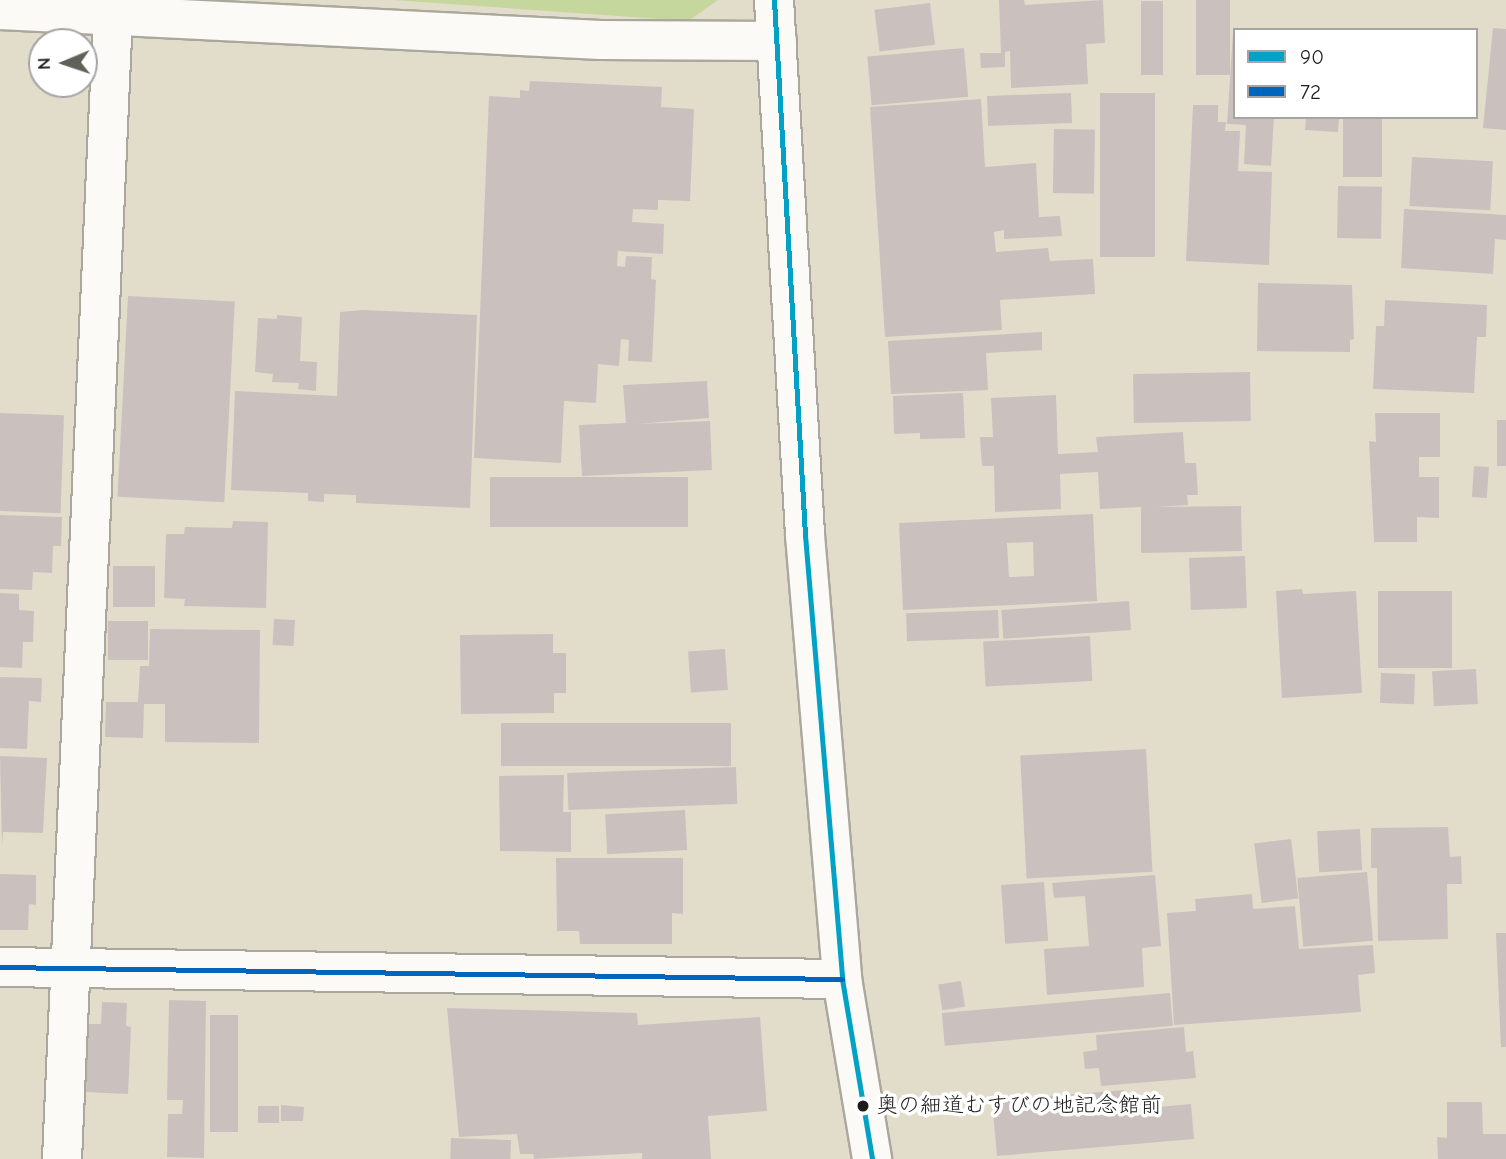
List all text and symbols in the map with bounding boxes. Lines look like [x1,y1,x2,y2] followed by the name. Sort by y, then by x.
[28,28,98,98] north arrow
[1233,28,1478,119] legend
[1300,45,1324,69] text: 90
[33,57,55,70] text: N
[1300,80,1321,104] text: 72
[876,1093,1162,1119] place label: 奥の細道むすびの地記念館前
[856,1099,870,1113] marker: 奥の細道むすびの地記念館前

